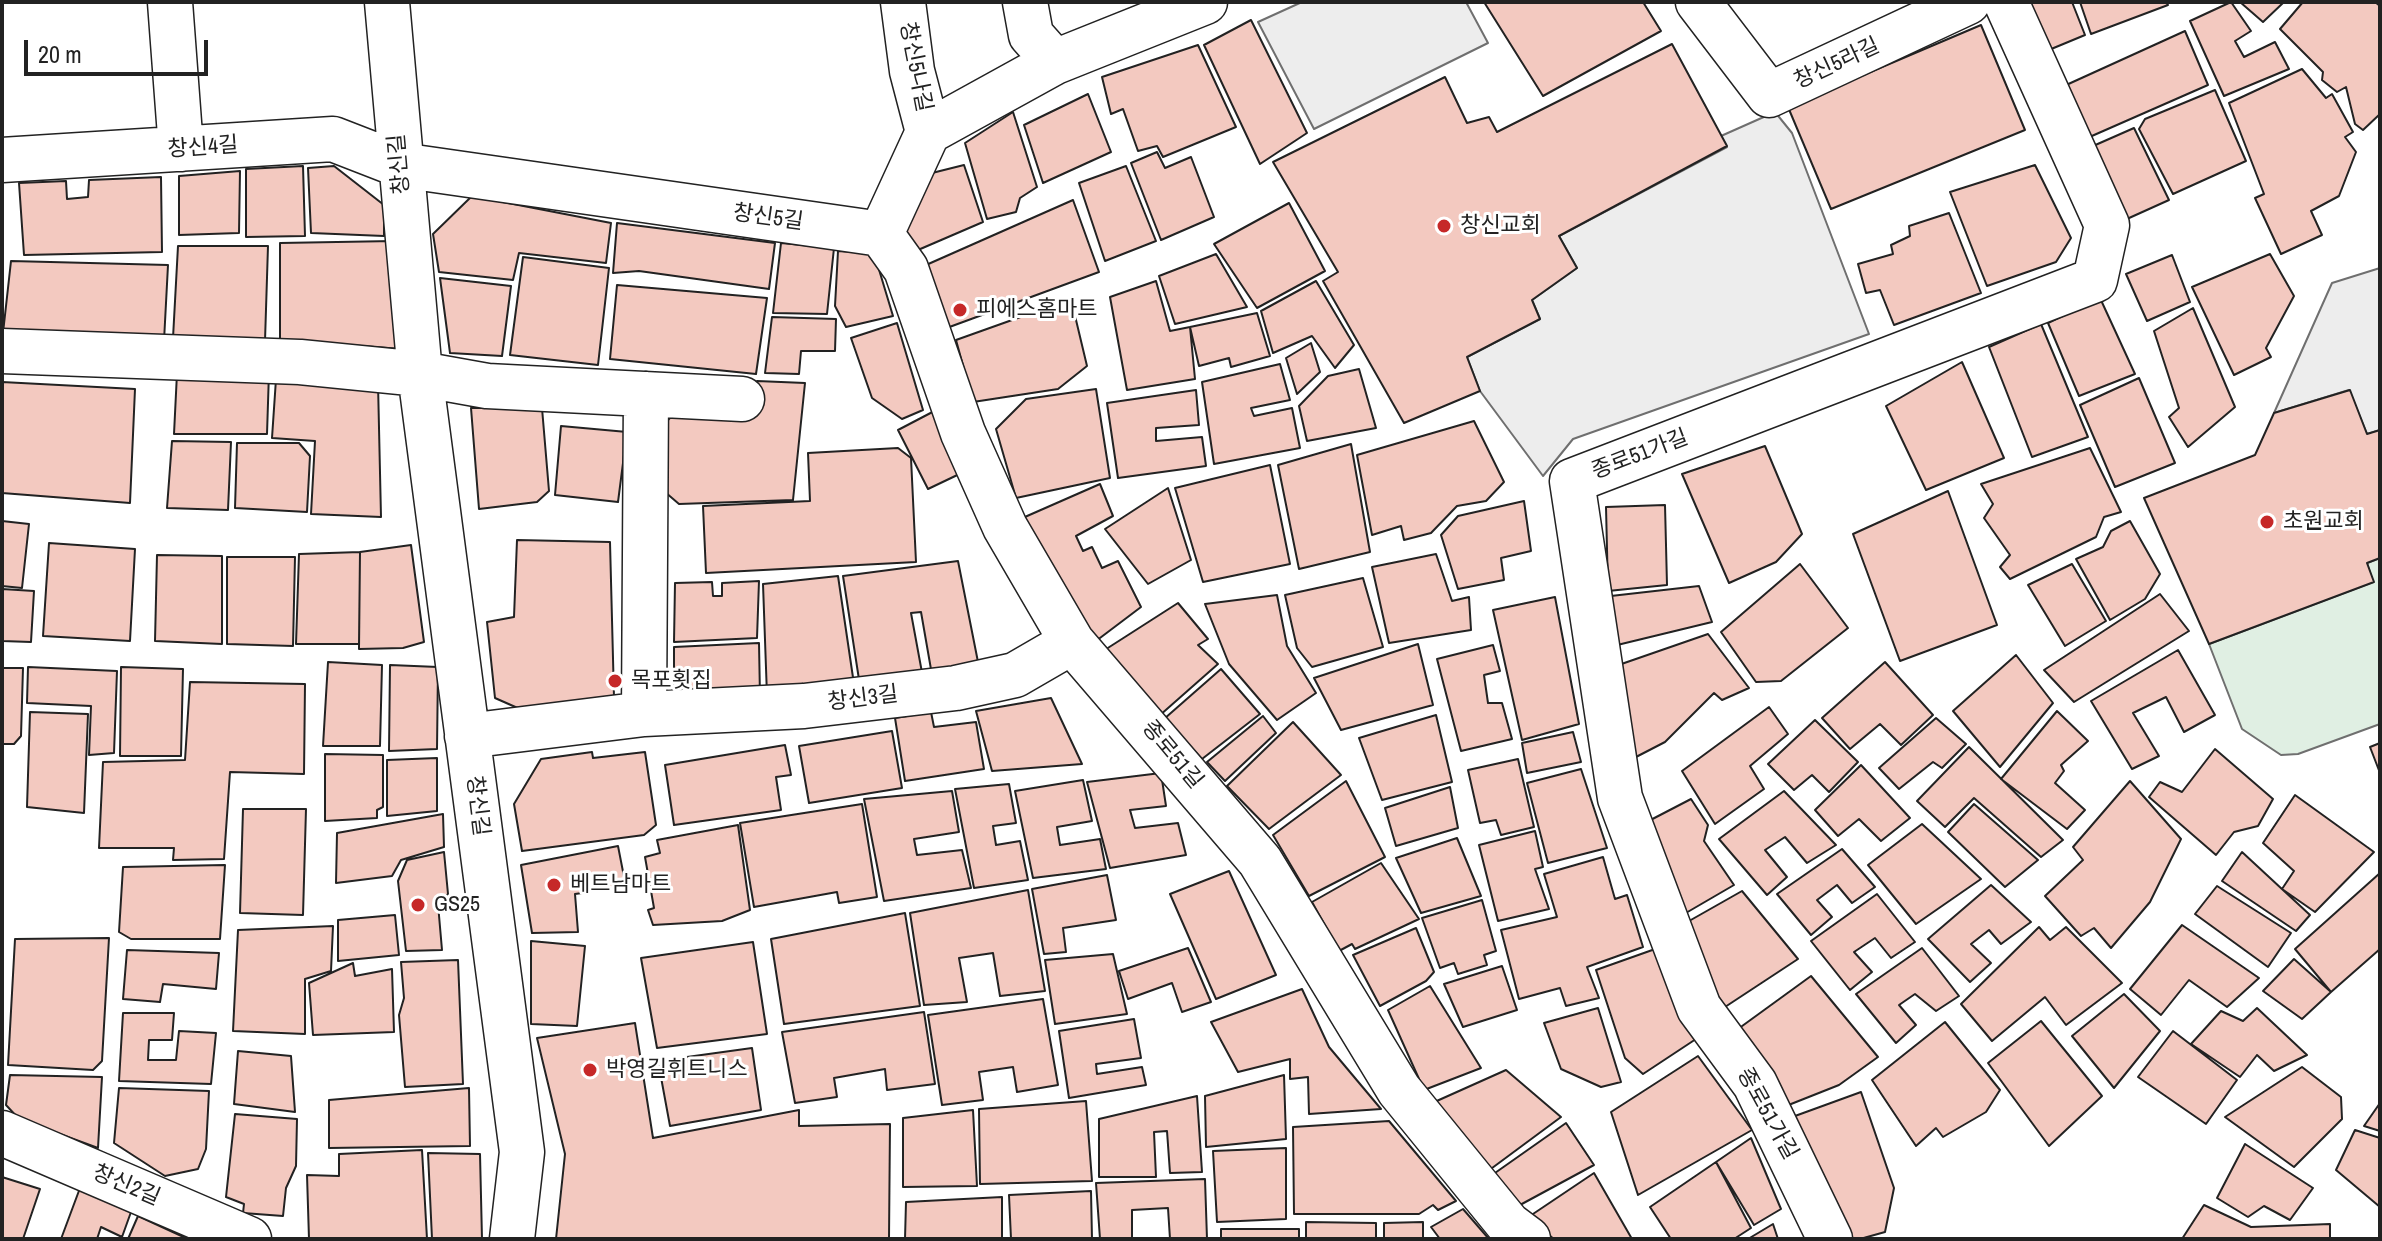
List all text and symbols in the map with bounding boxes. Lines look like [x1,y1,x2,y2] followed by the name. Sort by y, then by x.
[893,20,937,114] street label: 창신5나길
[28,24,212,74] scale bar
[1790,33,1884,95] street label: 창신5라길
[38,38,82,70] text: 20 m
[167,132,239,164] street label: 창신4길
[384,133,416,195] street label: 창신길
[731,200,805,236] street label: 창신5길
[1460,213,1541,239] place label: 창신교회
[1435,217,1453,235] marker: 창신교회
[976,297,1097,323] place label: 피에스홈마트
[951,301,969,319] marker: 피에스홈마트
[1588,425,1692,485] street label: 종로51가길
[2283,509,2364,535] place label: 초원교회
[2258,513,2276,531] marker: 초원교회
[631,668,712,694] place label: 목포횟집
[606,672,624,690] marker: 목포횟집
[826,682,900,716] street label: 창신3길
[1136,716,1208,794] street label: 종로51길
[460,774,494,838] street label: 창신길
[570,872,671,898] place label: 베트남마트
[545,876,563,894] marker: 베트남마트
[434,892,480,918] place label: GS25
[409,896,427,914] marker: GS25
[606,1057,748,1083] place label: 박영길휘트니스
[581,1061,599,1079] marker: 박영길휘트니스
[1731,1063,1803,1165] street label: 종로51가길
[88,1160,164,1212] street label: 창신2길

